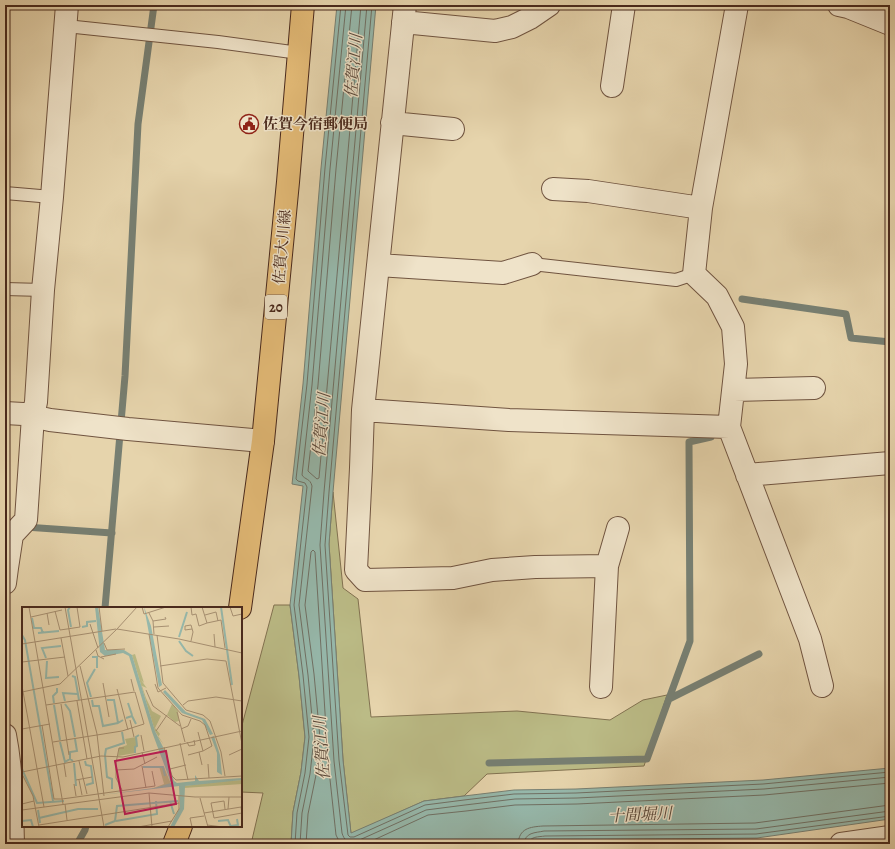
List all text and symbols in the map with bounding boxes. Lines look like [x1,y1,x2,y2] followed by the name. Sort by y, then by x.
[340,31,368,99] water label: 佐賀江川
[238,113,260,135] public building icon: 佐賀今宿郵便局
[263,114,368,134] place label: 佐賀今宿郵便局
[269,209,295,285] street label: 佐賀大川線
[265,295,287,319] road number: 20
[308,390,336,458] water label: 佐賀江川
[22,607,242,827] inset map
[309,713,335,781] water label: 佐賀江川
[608,802,675,828] water label: 十間堀川

